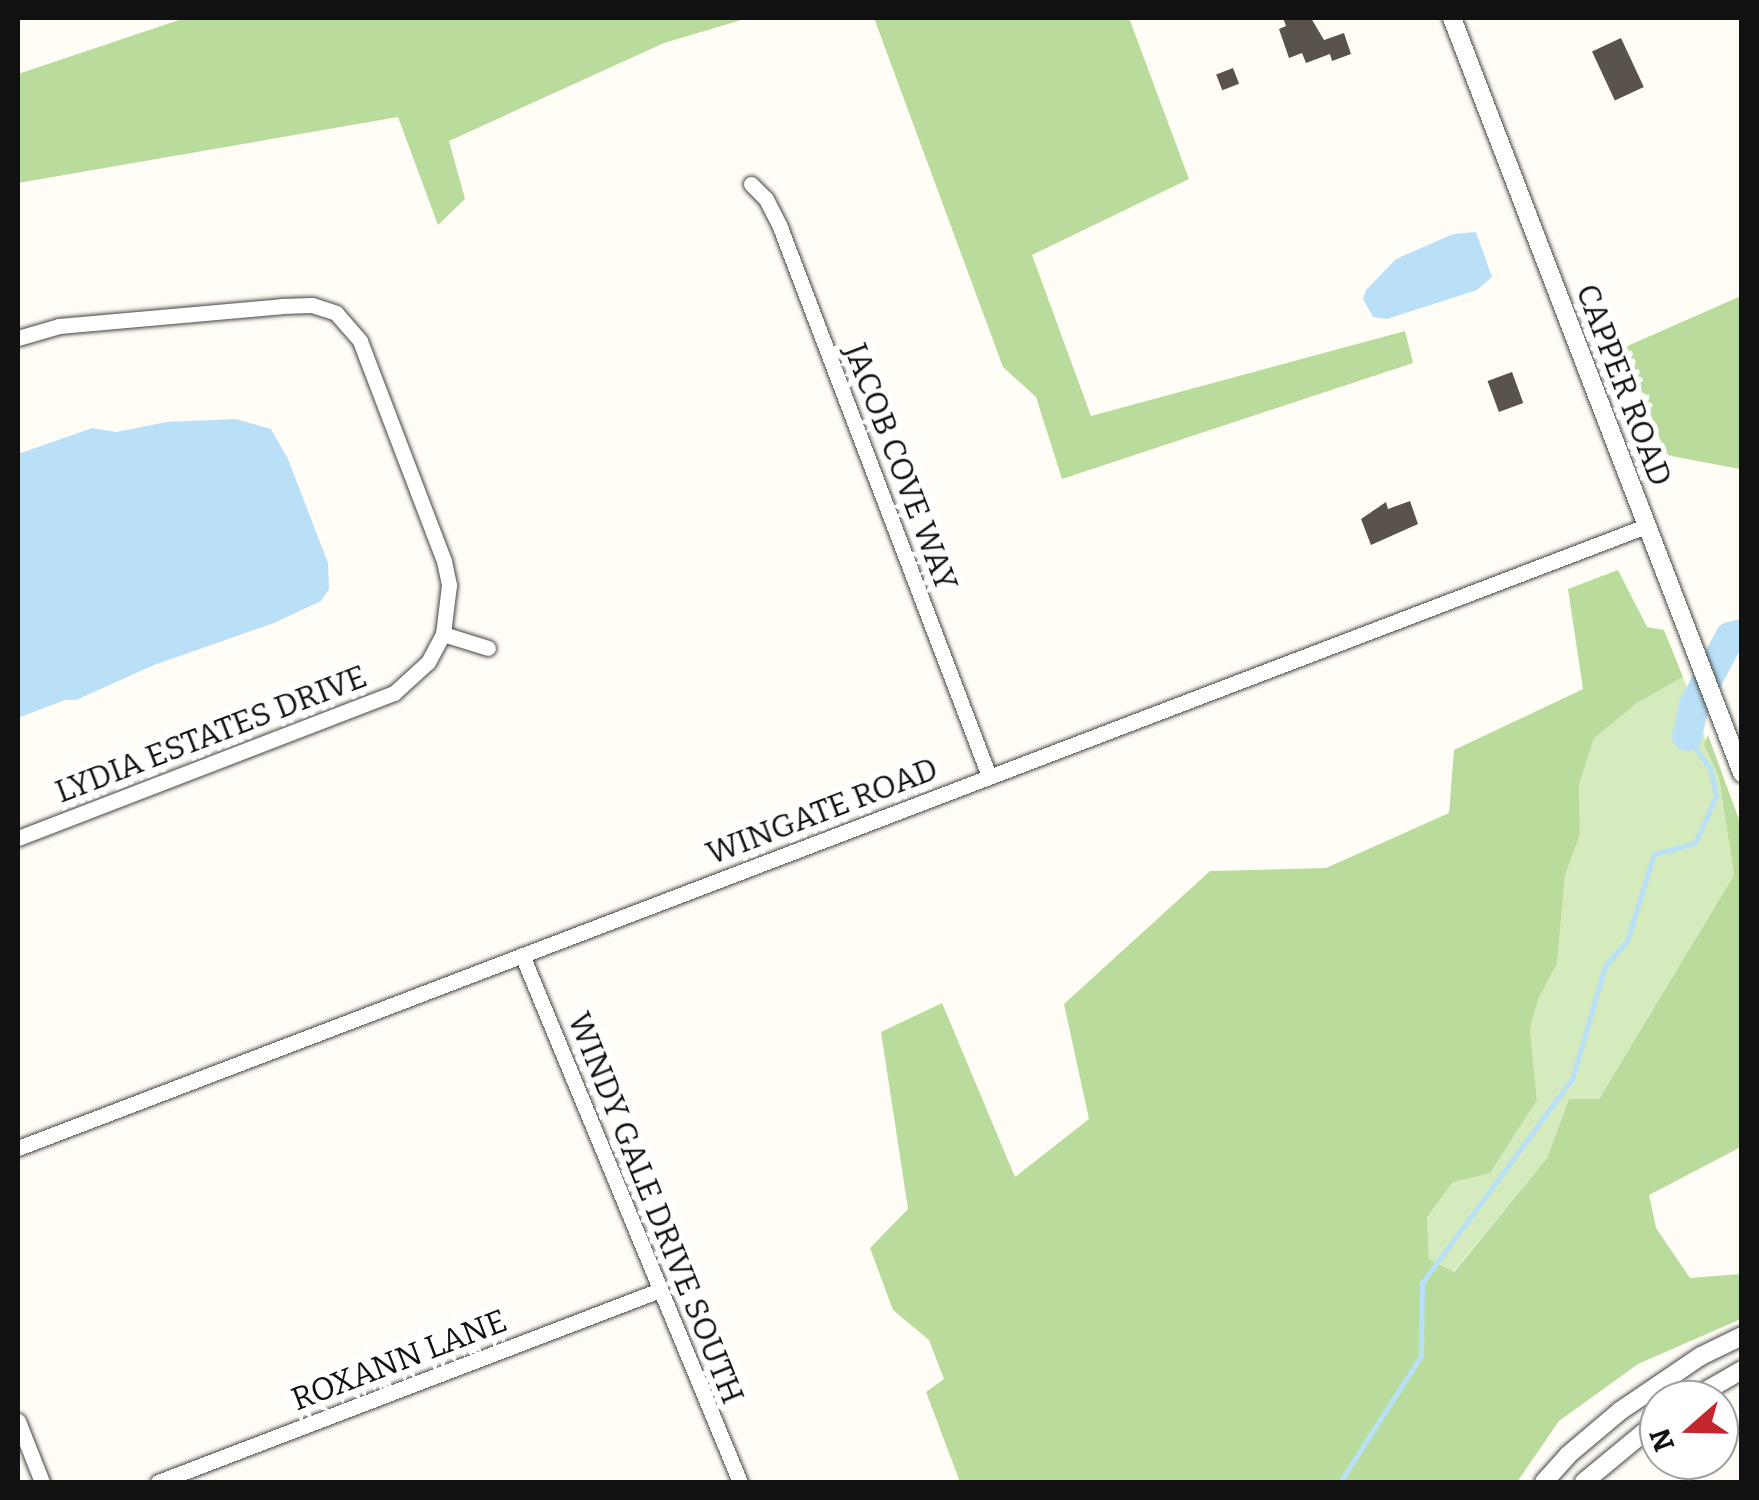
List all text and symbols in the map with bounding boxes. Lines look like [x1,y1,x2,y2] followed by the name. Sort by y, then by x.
[1568,279,1680,491] street label: CAPPER ROAD
[836,338,966,596] street label: JACOB COVE WAY
[50,657,372,811] street label: LYDIA ESTATES DRIVE
[701,749,943,873] street label: WINGATE ROAD
[560,1007,752,1409] street label: WINDY GALE DRIVE SOUTH
[286,1301,512,1419] street label: ROXANN LANE
[1639,1380,1739,1480] north arrow
[1643,1424,1681,1456] text: N

